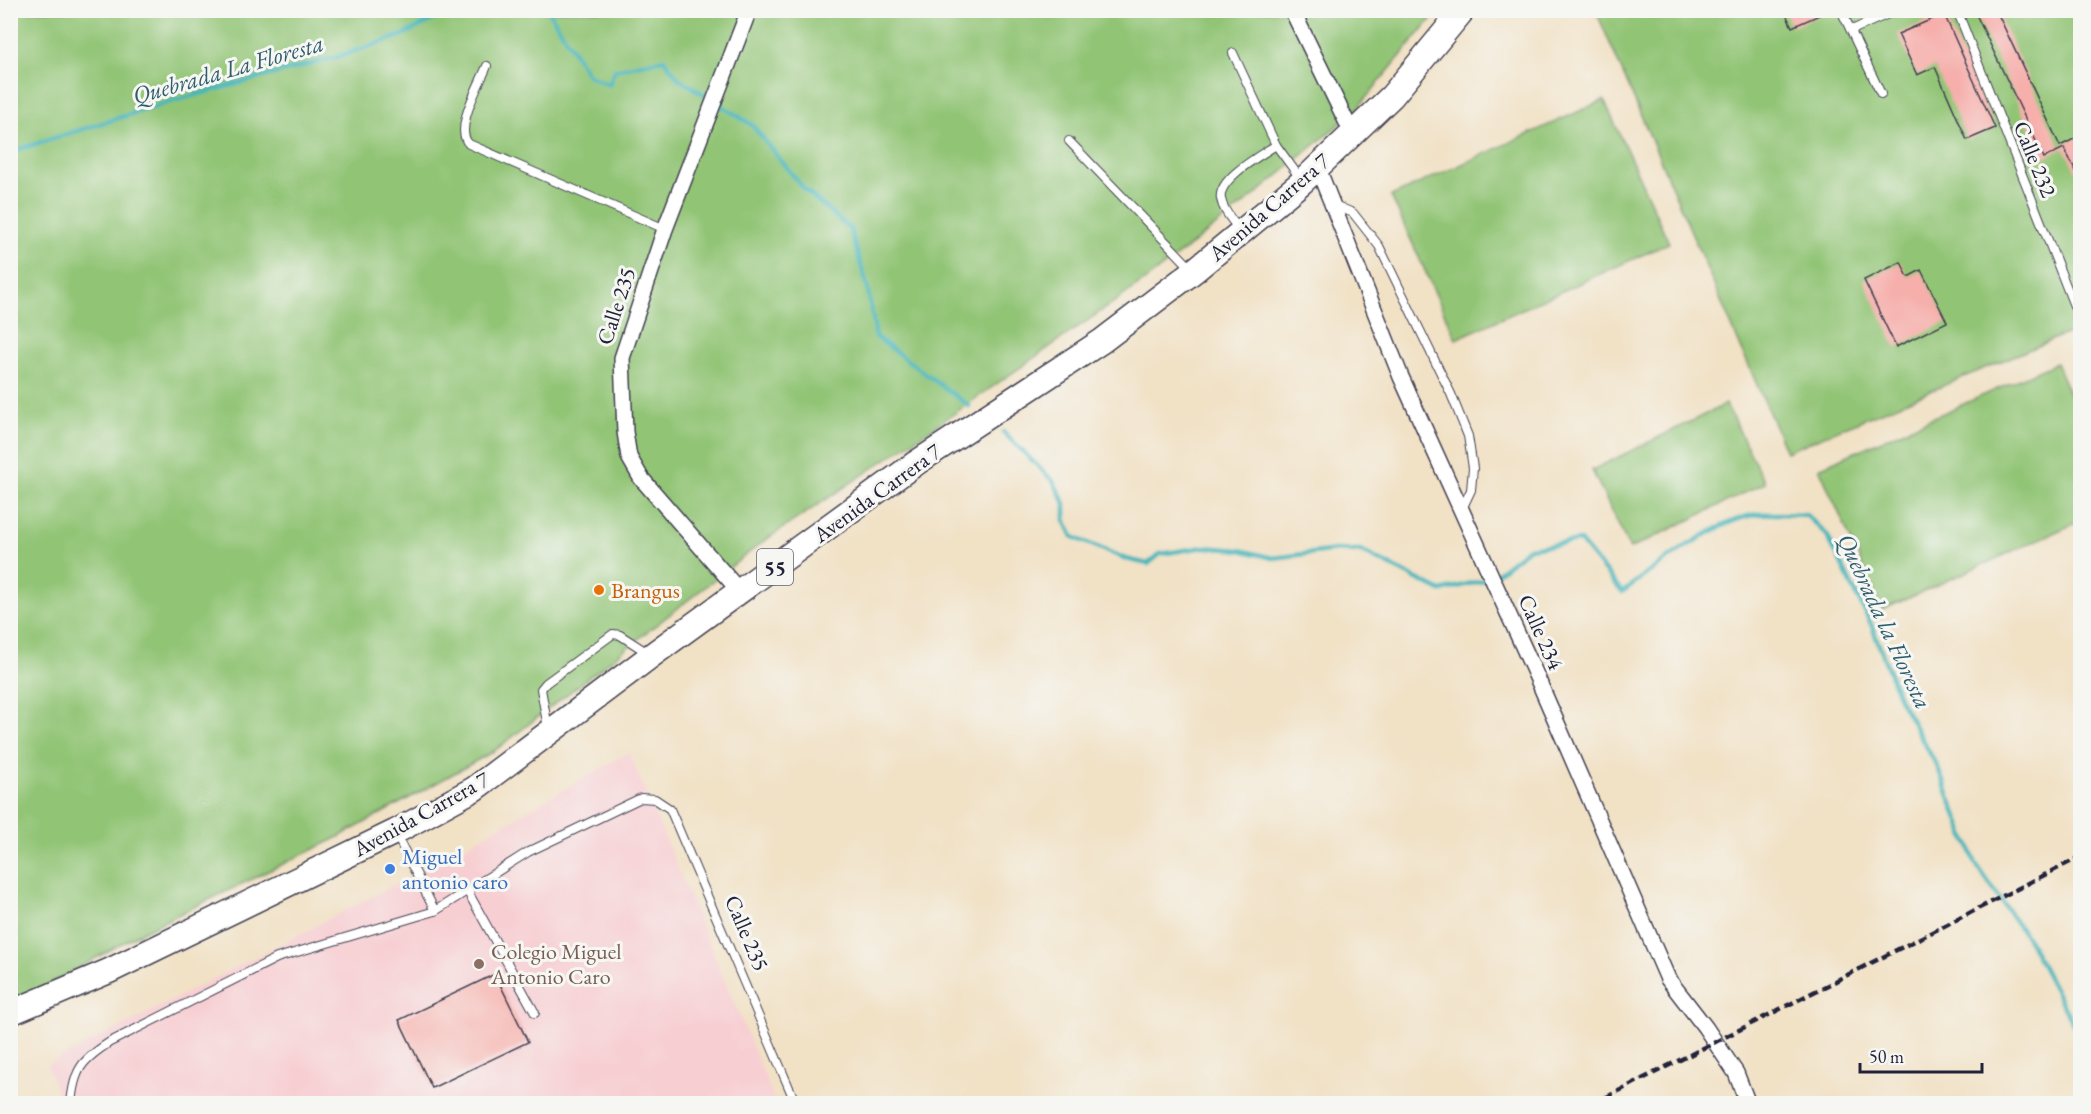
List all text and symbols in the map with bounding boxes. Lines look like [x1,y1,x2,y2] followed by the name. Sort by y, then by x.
[129,27,327,111] water label: Quebrada La Floresta
[2007,117,2064,202] street label: Calle 232
[1202,146,1336,268] street label: Avenida Carrera 7
[590,264,642,348] street label: Calle 235
[806,437,947,550] street label: Avenida Carrera 7
[1831,528,1939,714] water label: Quebrada la Floresta
[757,549,793,585] road number: 55
[611,576,680,605] place label: Brangus
[592,583,606,597] marker: Brangus
[1512,590,1571,675] street label: Calle 234
[347,764,495,864] street label: Avenida Carrera 7
[402,842,508,896] place label: Miguel antonio caro
[383,862,397,876] marker: Miguel antonio caro
[718,891,776,975] street label: Calle 235
[490,937,622,991] place label: Colegio Miguel Antonio Caro
[472,957,486,971] marker: Colegio Miguel Antonio Caro
[1860,1036,1982,1074] scale bar
[1869,1045,1904,1068] text: 50 m

